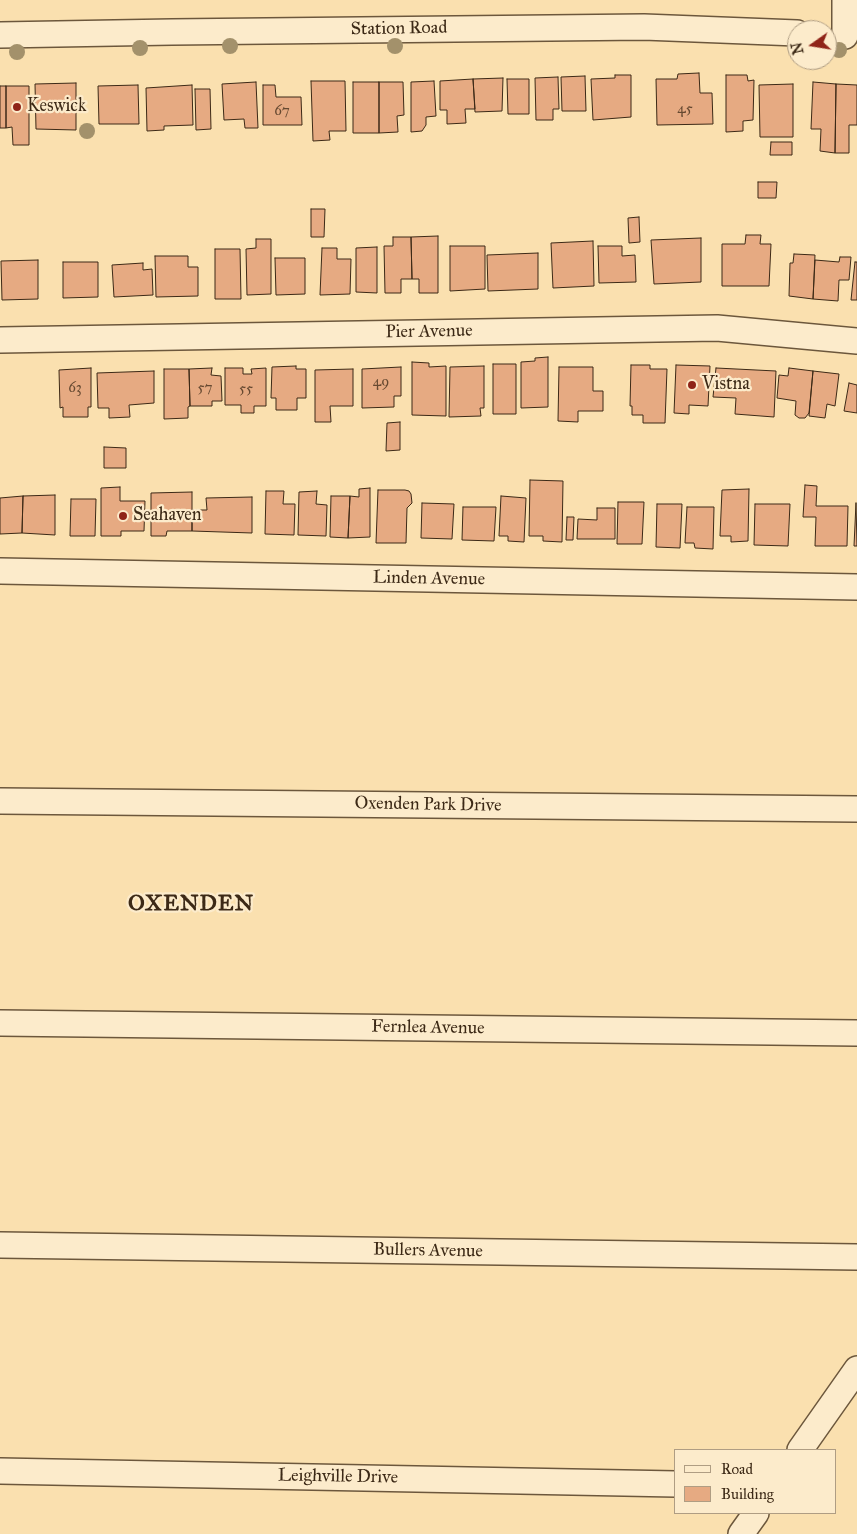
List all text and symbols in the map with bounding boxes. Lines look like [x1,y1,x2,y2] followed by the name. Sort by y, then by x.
[350,17,448,41] street label: Station Road
[787,20,837,70] north arrow
[788,41,807,56] text: N
[27,96,86,118] place label: Keswick
[677,100,693,118] house number: 45
[11,101,23,113] marker: Keswick
[274,102,290,120] house number: 67
[385,320,473,344] street label: Pier Avenue
[373,373,389,391] house number: 49
[702,374,750,396] place label: Vistna
[68,379,82,397] house number: 63
[198,379,212,397] house number: 57
[686,379,698,391] marker: Vistna
[239,380,253,398] house number: 55
[133,505,202,527] place label: Seahaven
[117,510,129,522] marker: Seahaven
[373,567,485,591] street label: Linden Avenue
[354,793,502,817] street label: Oxenden Park Drive
[127,892,255,918] district label: OXENDEN
[371,1016,485,1040] street label: Fernlea Avenue
[373,1239,483,1263] street label: Bullers Avenue
[674,1449,837,1514] legend
[721,1460,753,1478] text: Road
[278,1465,398,1489] street label: Leighville Drive
[721,1485,774,1503] text: Building

